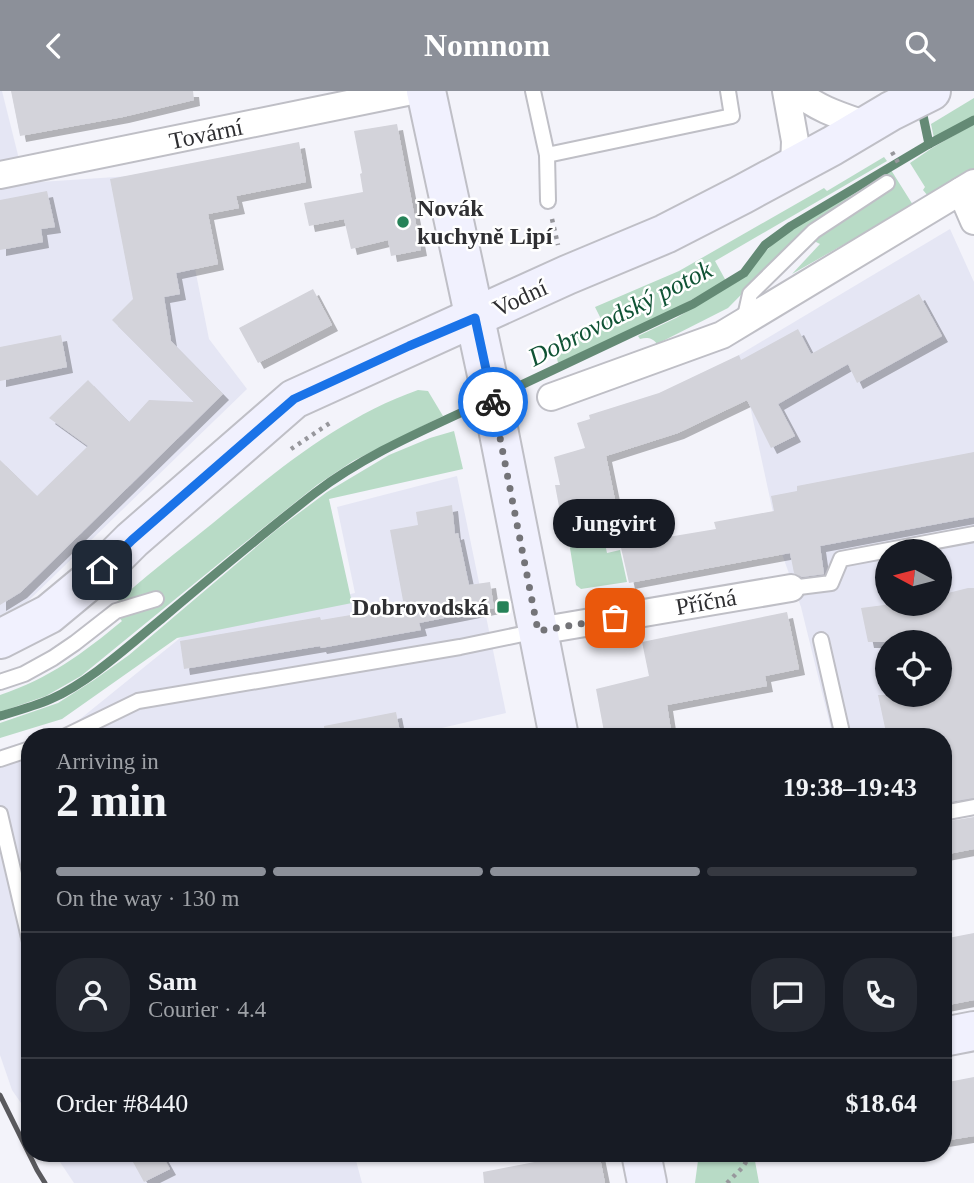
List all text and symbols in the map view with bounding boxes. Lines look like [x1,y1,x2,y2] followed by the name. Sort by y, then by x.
[35,27,73,65] icon: back
[424,27,550,63] text: Nomnom
[901,27,939,65] icon: search
[167,113,245,154] street label: Tovární
[417,195,553,249] place label: Novák kuchyně Lipí
[395,214,411,230] marker: Novák kuchyně Lipí
[523,254,717,373] water label: Dobrovodský potok
[489,274,552,322] street label: Vodní
[458,367,528,437] courier
[474,383,512,421] icon: bike
[554,499,676,548] callout: Jungvirt
[572,511,656,536] text: Jungvirt
[875,539,952,616] north arrow
[875,539,952,707] map controls
[72,540,132,600] pin
[83,551,121,589] icon: home
[674,584,739,620] street label: Příčná
[585,588,645,648] pin
[352,594,489,620] place label: Dobrovodská
[495,599,511,615] marker: Dobrovodská
[596,599,634,637] icon: bag
[875,630,952,707] button: locate
[56,749,159,774] text: Arriving in
[783,773,917,802] text: 19:38–19:43
[56,775,167,826] text: 2 min
[56,886,239,911] text: On the way · 130 m
[56,958,130,1032] button: person
[751,958,825,1032] button: chat
[843,958,917,1032] button: phone
[148,967,197,996] text: Sam
[148,997,266,1022] text: Courier · 4.4
[56,1089,188,1118] text: Order #8440
[846,1089,917,1118] text: $18.64

